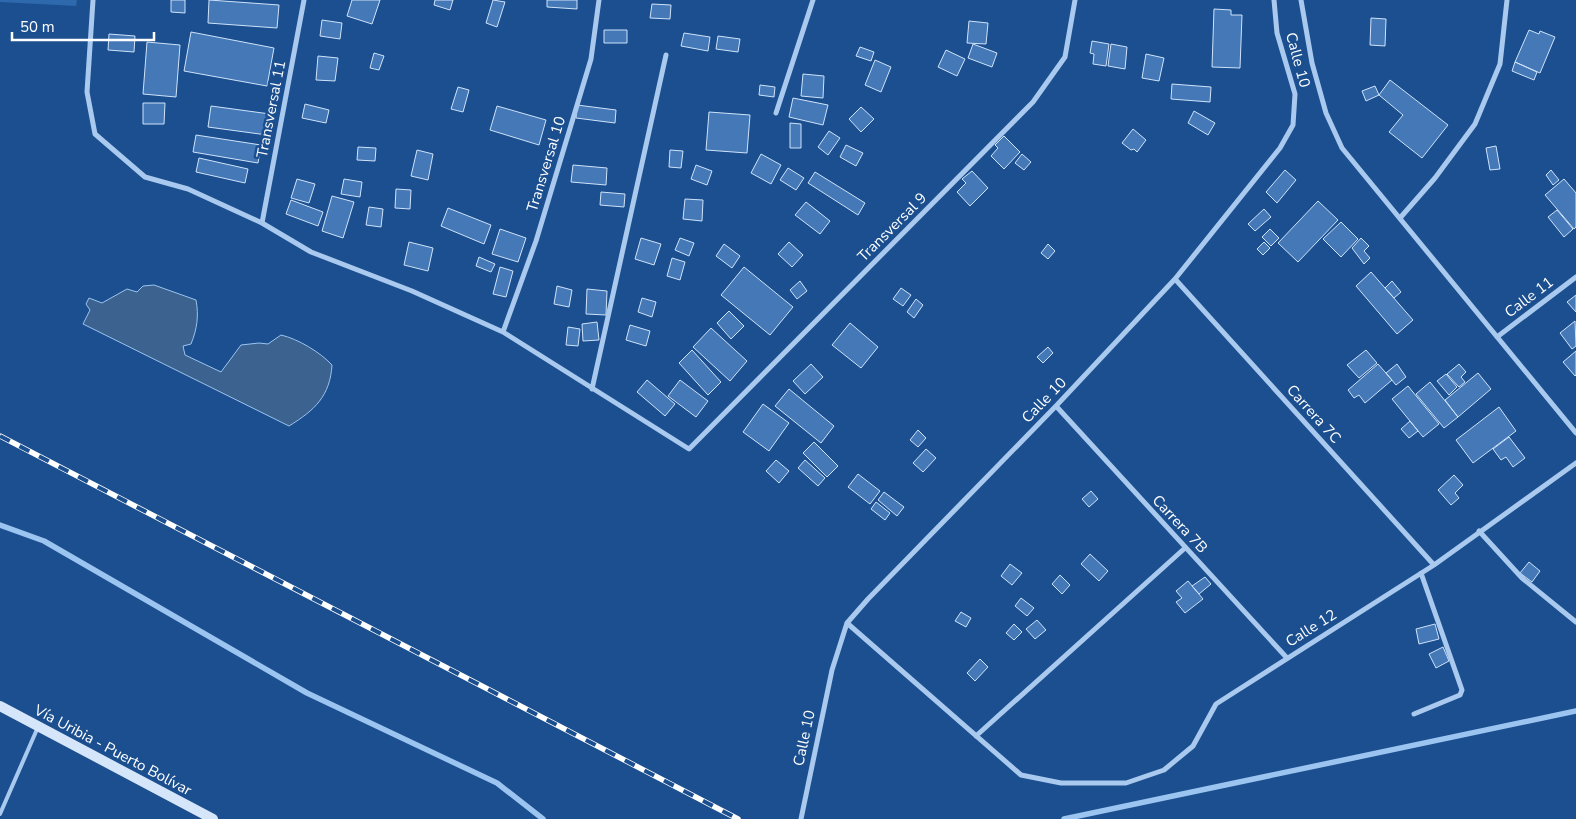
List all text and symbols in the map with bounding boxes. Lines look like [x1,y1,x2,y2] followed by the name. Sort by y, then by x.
[12,10,155,42] scale bar
[20,17,55,37] text: 50 m
[1281,30,1315,90] street label: Calle 10
[252,58,290,160] street label: Transversal 11
[522,114,570,214] street label: Transversal 10
[853,188,931,266] street label: Transversal 9
[1500,272,1558,322] street label: Calle 11
[1017,373,1071,427] street label: Calle 10
[1282,380,1346,448] street label: Carrera 7C
[1148,491,1212,557] street label: Carrera 7B
[1282,605,1340,651] street label: Calle 12
[30,699,196,800] street label: Vía Uribia - Puerto Bolívar
[788,708,820,768] street label: Calle 10

